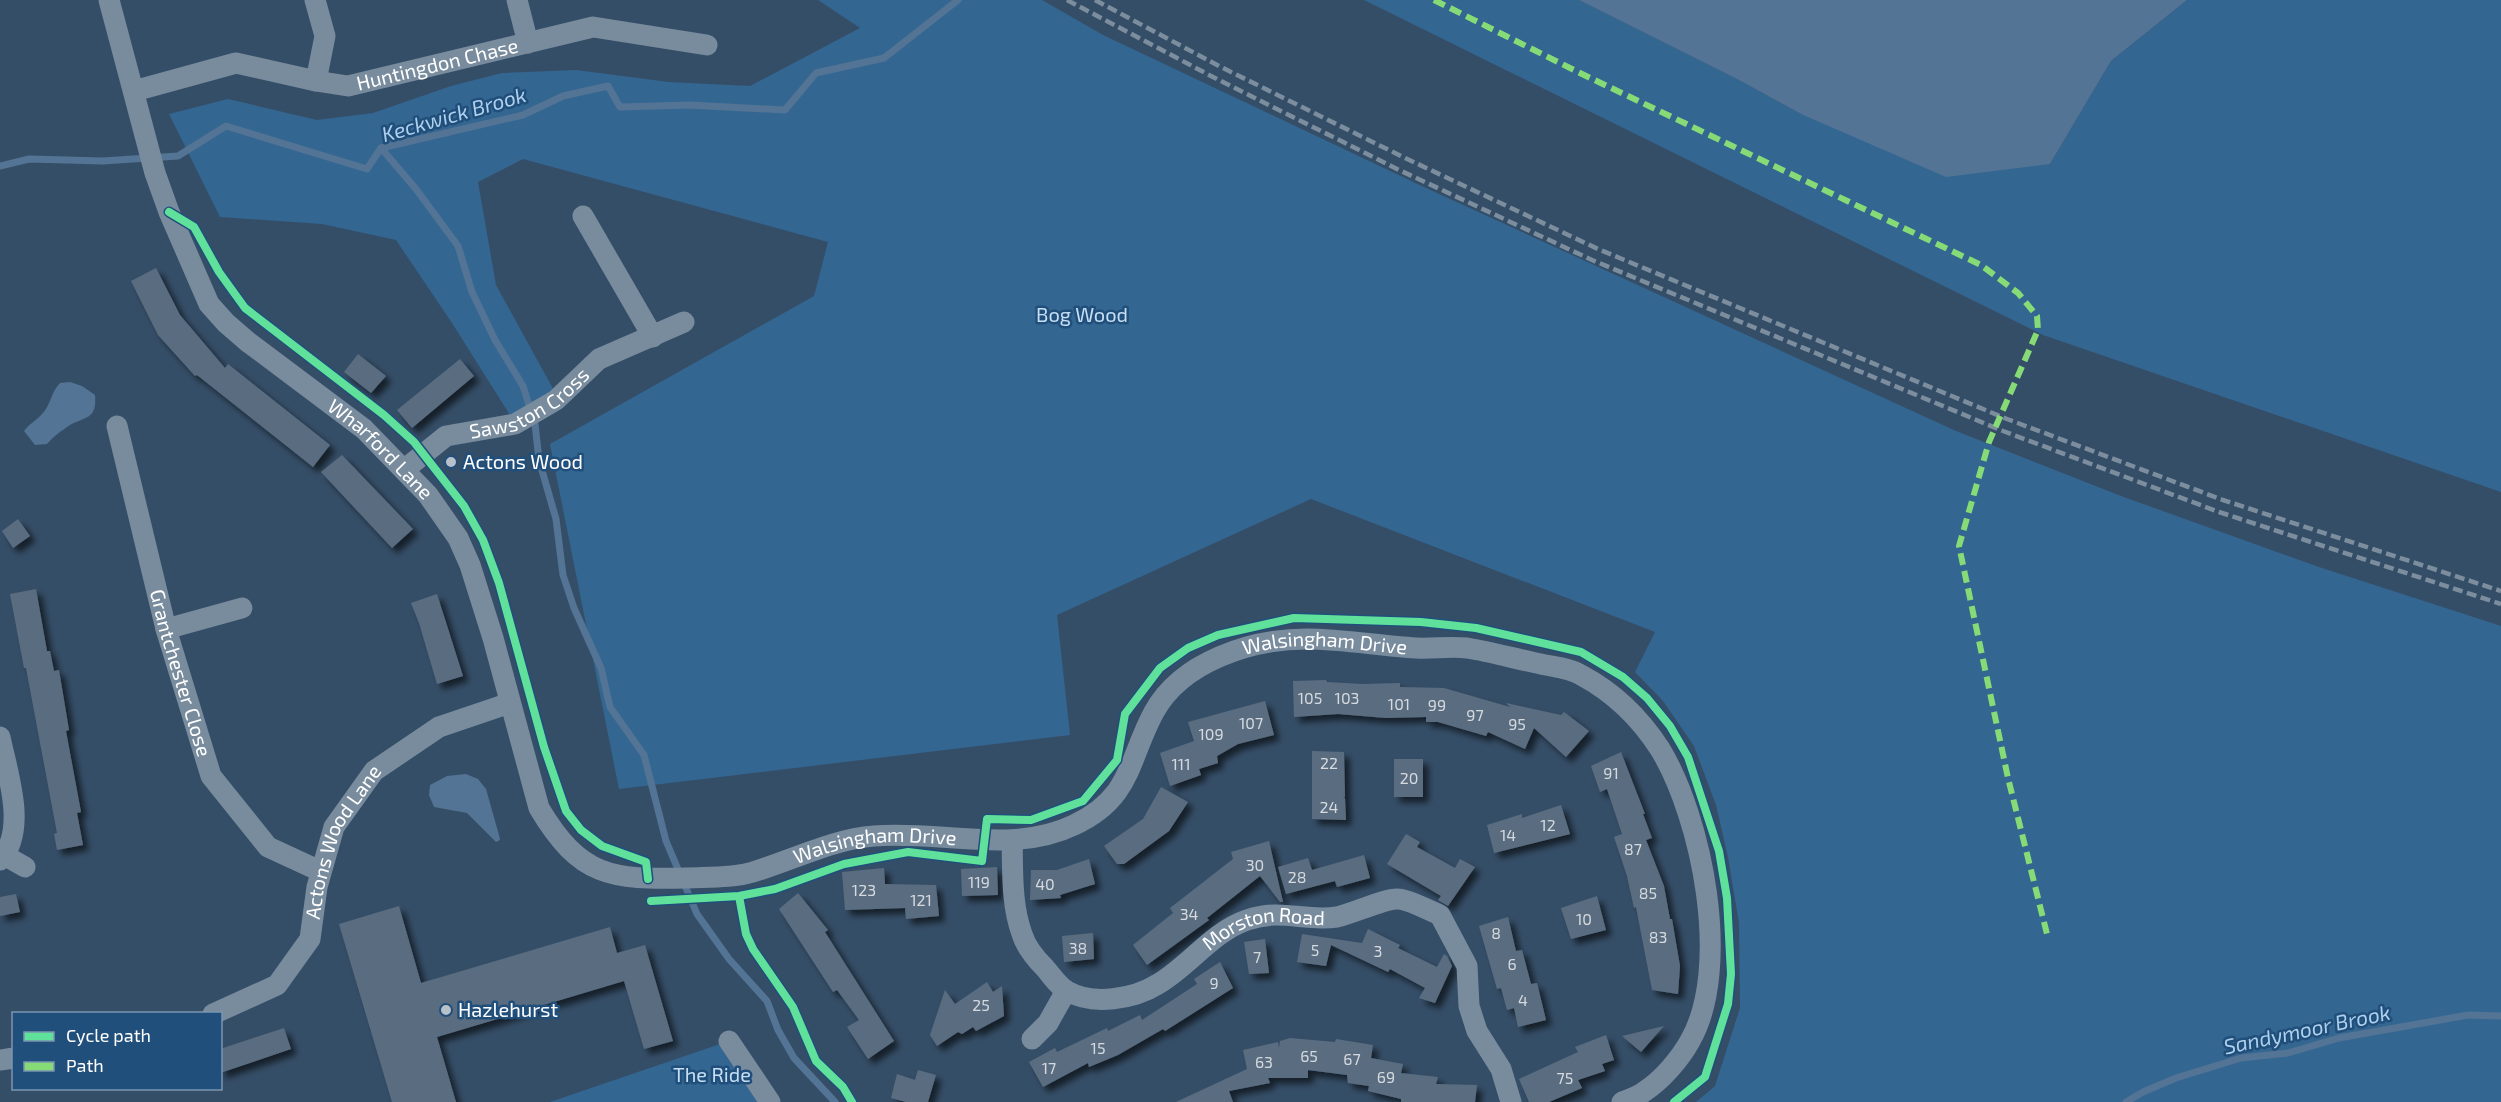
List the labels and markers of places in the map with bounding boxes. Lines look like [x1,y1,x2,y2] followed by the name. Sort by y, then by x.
[463,449,583,473] place label: Actons Wood
[444,455,458,469] marker: Actons Wood
[458,997,558,1021] place label: Hazlehurst
[439,1003,453,1017] marker: Hazlehurst

